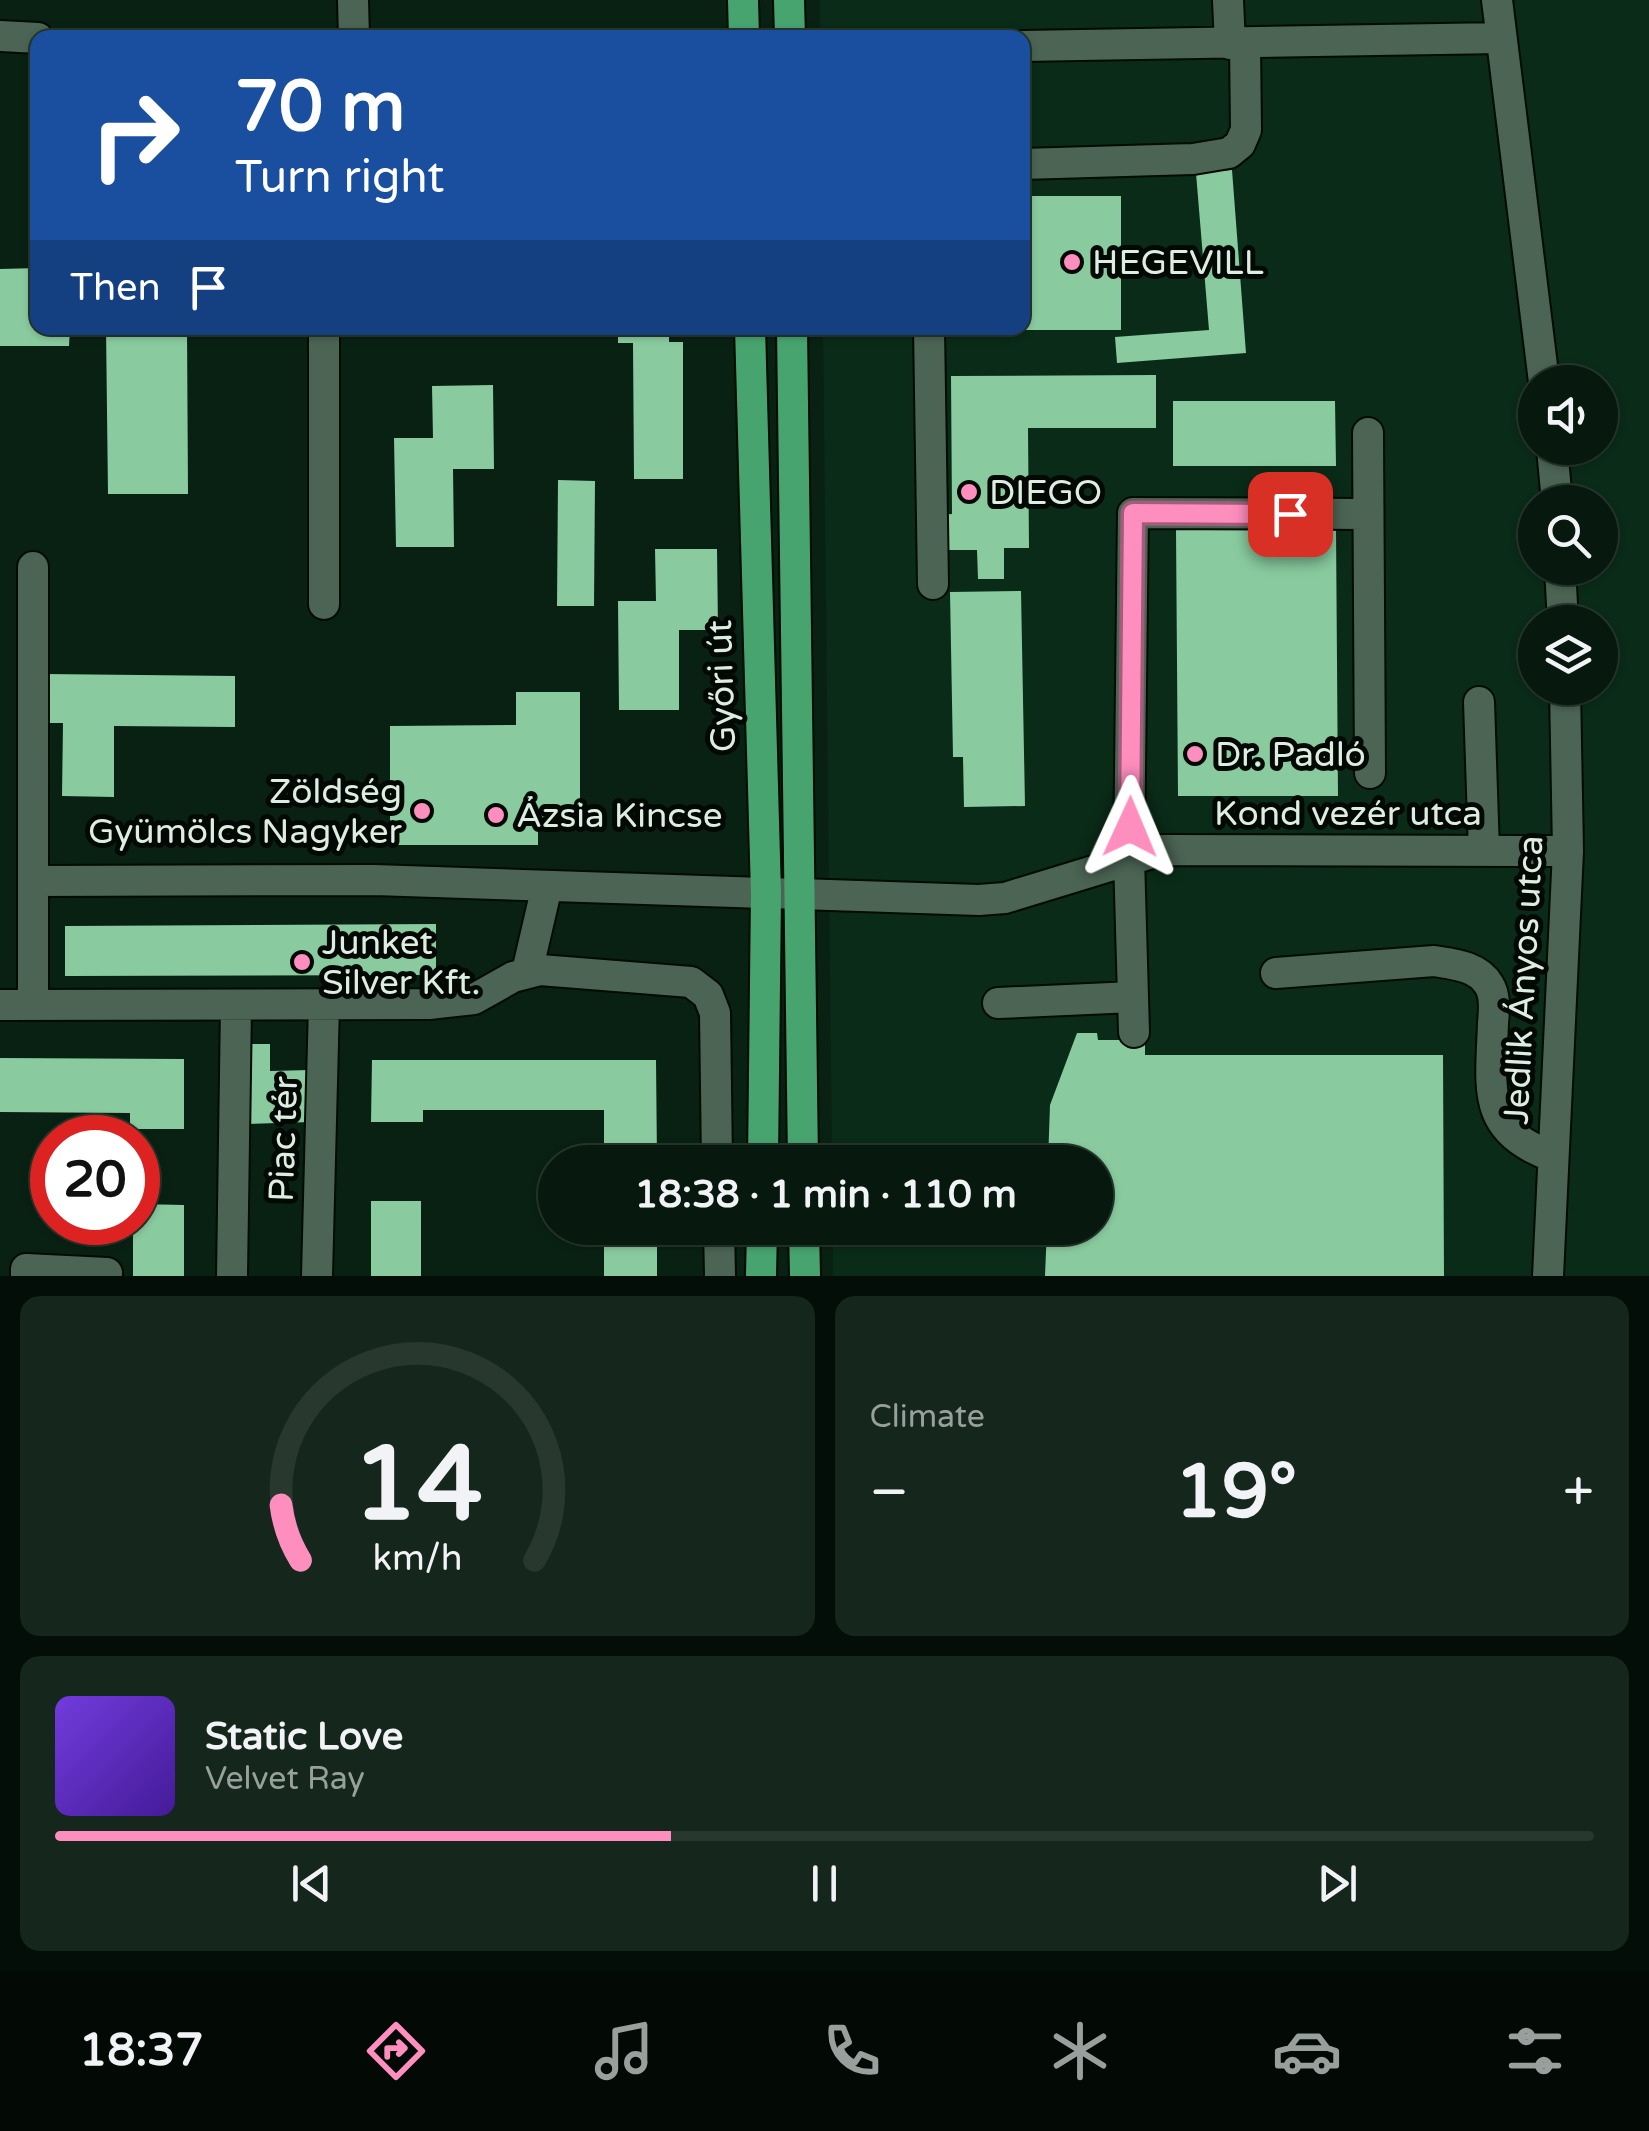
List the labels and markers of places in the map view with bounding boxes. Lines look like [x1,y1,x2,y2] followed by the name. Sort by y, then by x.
[1092,242,1264,284] place label: HEGEVILL
[1061,251,1083,273] marker: HEGEVILL
[989,472,1102,514] place label: DIEGO
[1248,472,1333,557] pin
[958,481,980,503] marker: DIEGO
[1215,734,1366,776] place label: Dr. Padló
[1184,743,1206,765] marker: Dr. Padló
[88,771,403,853] place label: Zöldség Gyümölcs Nagyker
[516,795,723,837] place label: Ázsia Kincse
[411,800,433,822] marker: Zöldség Gyümölcs Nagyker
[485,804,507,826] marker: Ázsia Kincse
[322,922,480,1004] place label: Junket Silver Kft.
[291,951,313,973] marker: Junket Silver Kft.

